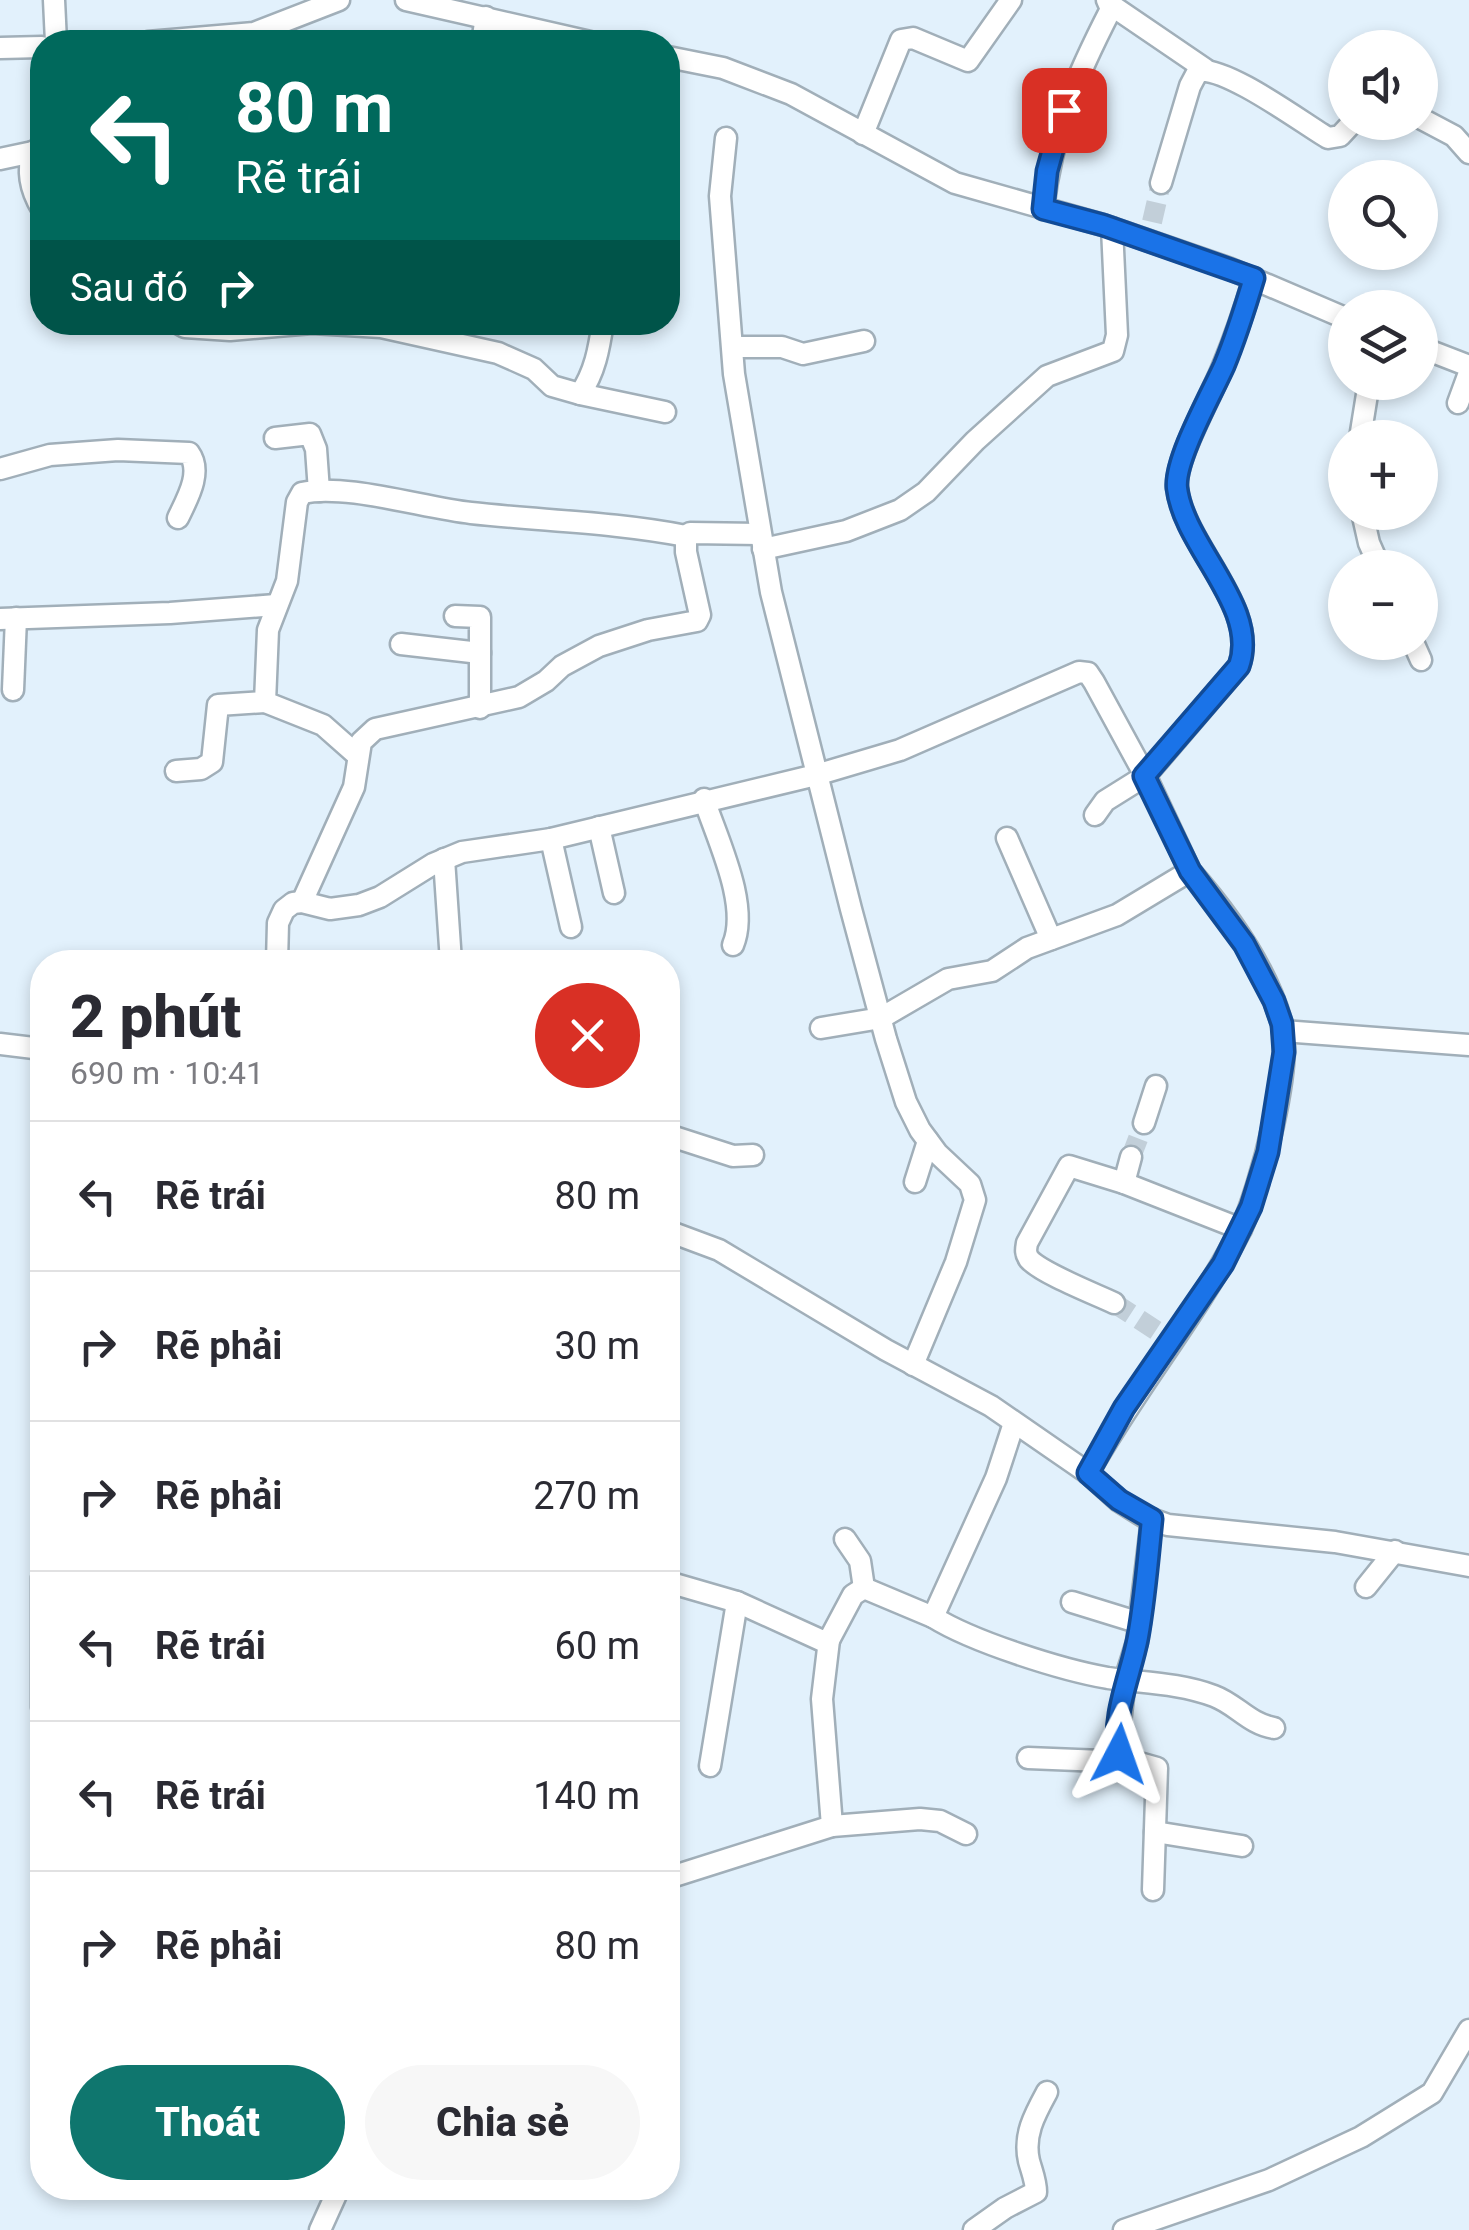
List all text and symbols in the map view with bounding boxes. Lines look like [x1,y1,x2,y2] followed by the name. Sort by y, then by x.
[1328,30,1438,660] map controls
[1328,30,1438,140] button: sound
[235,67,393,149] text: 80 m
[1022,68,1107,153] pin
[70,70,200,200] icon: left
[1037,83,1092,138] icon: arrive
[235,151,362,204] text: Rẽ trái
[1328,160,1438,270] button: search
[208,260,263,315] icon: right
[70,266,188,310] text: Sau đó
[1328,290,1438,400] button: layers
[1328,420,1438,530] button: +
[1328,550,1438,660] button: −
[70,981,241,1052] text: 2 phút
[535,983,640,1088] button: close
[70,1054,264,1092] text: 690 m · 10:41
[70,1169,125,1224] icon: left
[155,1174,266,1218] text: Rẽ trái
[555,1174,640,1218] text: 80 m
[70,1319,125,1374] icon: right
[155,1324,282,1368] text: Rẽ phải
[555,1324,640,1368] text: 30 m
[70,1469,125,1524] icon: right
[155,1474,282,1518] text: Rẽ phải
[533,1474,640,1518] text: 270 m
[70,1619,125,1674] icon: left
[155,1624,266,1668] text: Rẽ trái
[555,1624,640,1668] text: 60 m
[1067,1702,1171,1806] position arrow
[70,1769,125,1824] icon: left
[155,1774,266,1818] text: Rẽ trái
[533,1774,640,1818] text: 140 m
[70,1919,125,1974] icon: right
[155,1924,282,1968] text: Rẽ phải
[555,1924,640,1968] text: 80 m
[70,2065,345,2180] button: Thoát
[365,2065,640,2180] button: Chia sẻ

